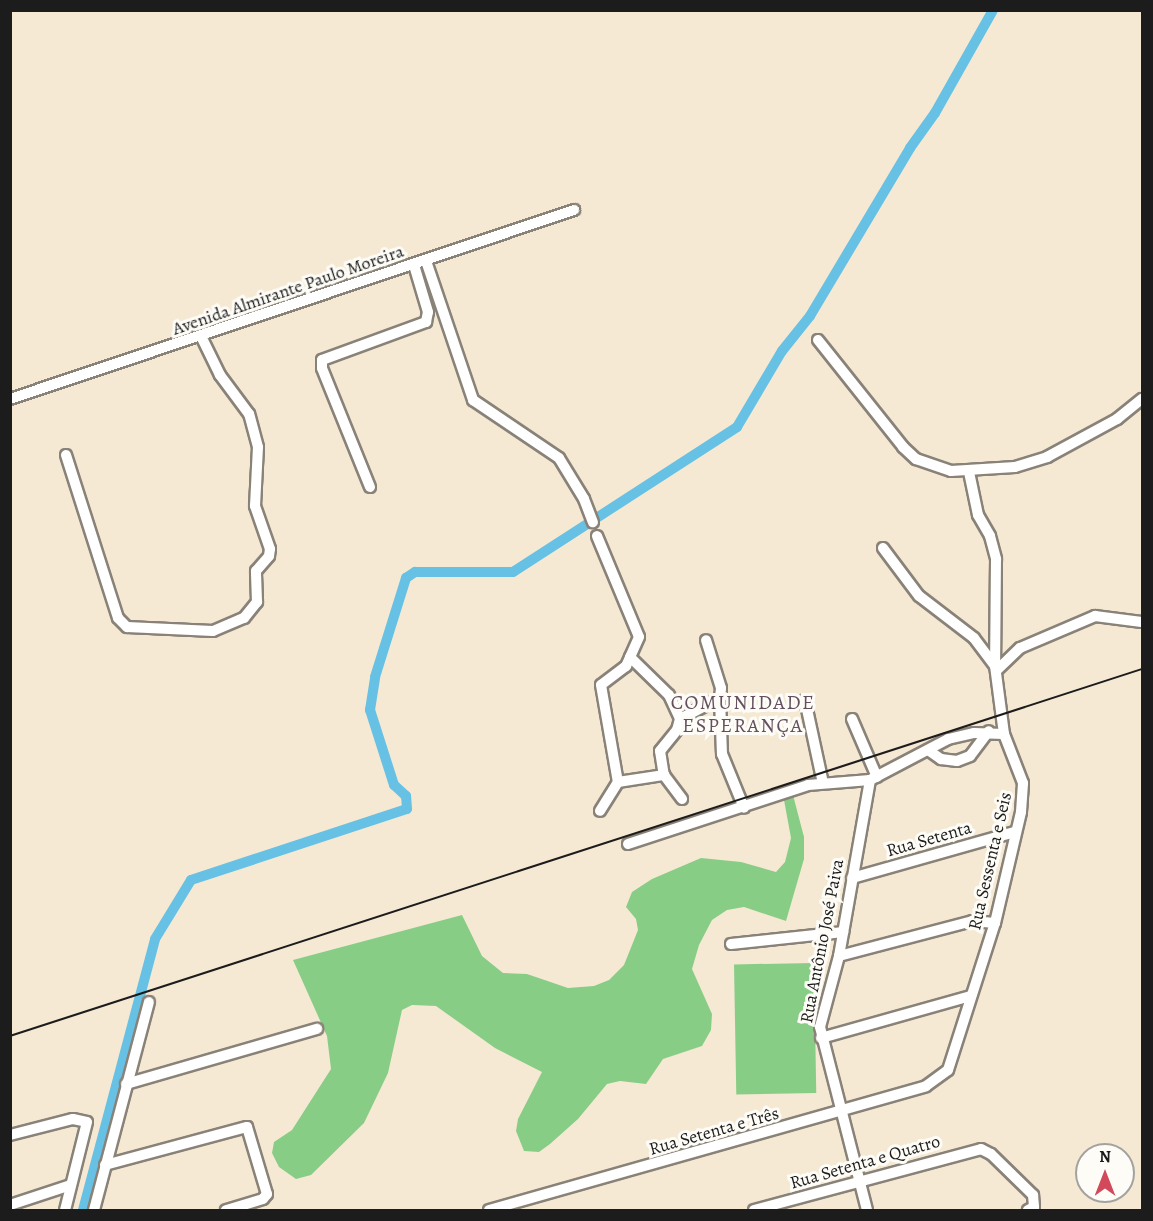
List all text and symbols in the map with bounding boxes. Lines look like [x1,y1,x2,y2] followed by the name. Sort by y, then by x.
[170,240,406,340] street label: Avenida Almirante Paulo Moreira
[671,690,815,737] district label: COMUNIDADE ESPERANÇA
[964,790,1016,932] street label: Rua Sessenta e Seis
[884,817,974,861] street label: Rua Setenta
[795,857,849,1025] street label: Rua Antônio José Paiva
[647,1102,781,1160] street label: Rua Setenta e Três
[787,1130,943,1194] street label: Rua Setenta e Quatro
[1075,1143,1135,1203] north arrow
[1099,1146,1111,1168] text: N

